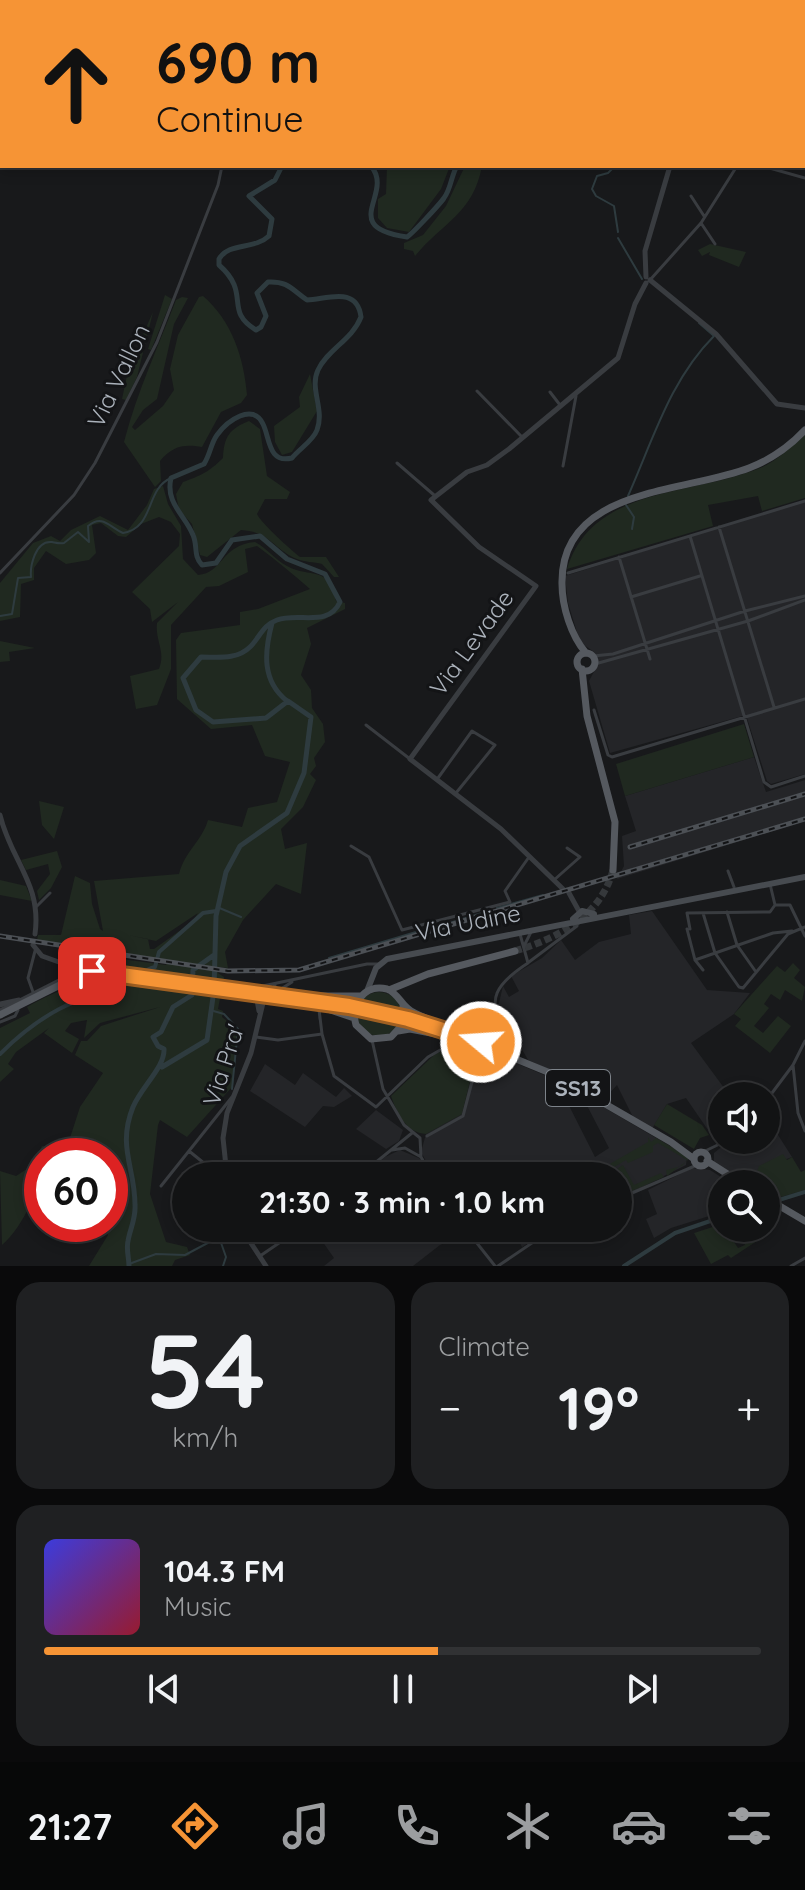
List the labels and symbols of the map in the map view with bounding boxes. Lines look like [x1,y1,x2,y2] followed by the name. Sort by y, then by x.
[80,319,156,432] street label: Via Vallon
[423,584,520,701] street label: Via Levade
[413,897,523,947] street label: Via Udine
[58,937,126,1005] pin
[439,1000,523,1084] position arrow
[196,1020,250,1110] street label: Via Pra'
[546,1070,610,1106] road number: SS13
[24,1138,128,1242] speed limit sign: 60

